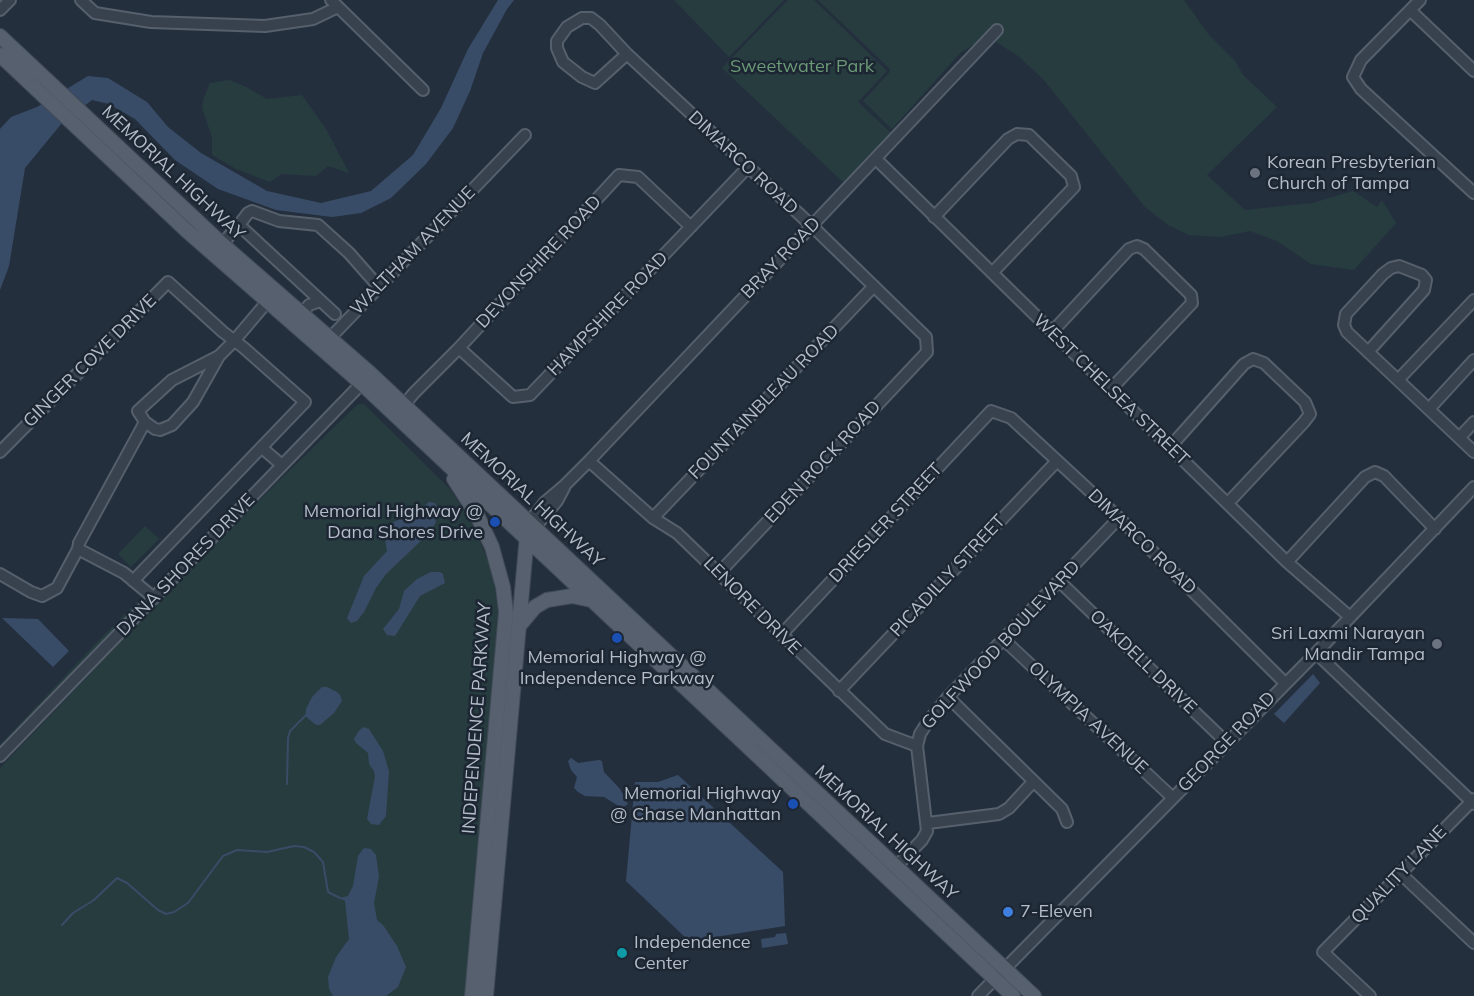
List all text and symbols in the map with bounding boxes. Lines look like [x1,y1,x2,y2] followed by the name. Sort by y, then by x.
[730,56,874,78] park label: Sweetwater Park
[97,101,249,245] street label: MEMORIAL HIGHWAY
[684,107,802,219] street label: DIMARCO ROAD
[1267,152,1436,195] place label: Korean Presbyterian Church of Tampa
[1248,166,1262,180] marker: Korean Presbyterian Church of Tampa
[346,182,480,320] street label: WALTHAM AVENUE
[472,191,606,333] street label: DEVONSHIRE ROAD
[737,213,825,303] street label: BRAY ROAD
[543,247,673,381] street label: HAMPSHIRE ROAD
[19,290,161,432] street label: GINGER COVE DRIVE
[1028,310,1194,470] street label: WEST CHELSEA STREET
[684,320,844,484] street label: FOUNTAINBLEAU ROAD
[760,396,886,528] street label: EDEN ROCK ROAD
[456,428,608,572] street label: MEMORIAL HIGHWAY
[825,459,947,587] street label: DRIESLER STREET
[1083,485,1201,599] street label: DIMARCO ROAD
[113,489,259,641] street label: DANA SHORES DRIVE
[304,501,483,544] place label: Memorial Highway @ Dana Shores Drive
[886,511,1010,641] street label: PICADILLY STREET
[488,515,502,529] marker: Memorial Highway @ Dana Shores Drive
[699,553,805,659] street label: LENORE DRIVE
[917,556,1085,734] street label: GOLFWOOD BOULEVARD
[458,601,496,835] street label: INDEPENDENCE PARKWAY
[1085,605,1201,719] street label: OAKDELL DRIVE
[1271,623,1425,666] place label: Sri Laxmi Narayan Mandir Tampa
[610,631,624,645] marker: Memorial Highway @ Independence Parkway
[1430,637,1444,651] marker: Sri Laxmi Narayan Mandir Tampa
[520,647,714,690] place label: Memorial Highway @ Independence Parkway
[1024,657,1152,779] street label: OLYMPIA AVENUE
[1174,687,1280,797] street label: GEORGE ROAD
[810,761,962,905] street label: MEMORIAL HIGHWAY
[610,783,781,826] place label: Memorial Highway @ Chase Manhattan
[786,797,800,811] marker: Memorial Highway @ Chase Manhattan
[1347,821,1451,929] street label: QUALITY LANE
[1020,901,1093,923] place label: 7-Eleven
[1001,905,1015,919] marker: 7-Eleven
[634,932,751,974] place label: Independence Center
[615,946,629,960] marker: Independence Center

